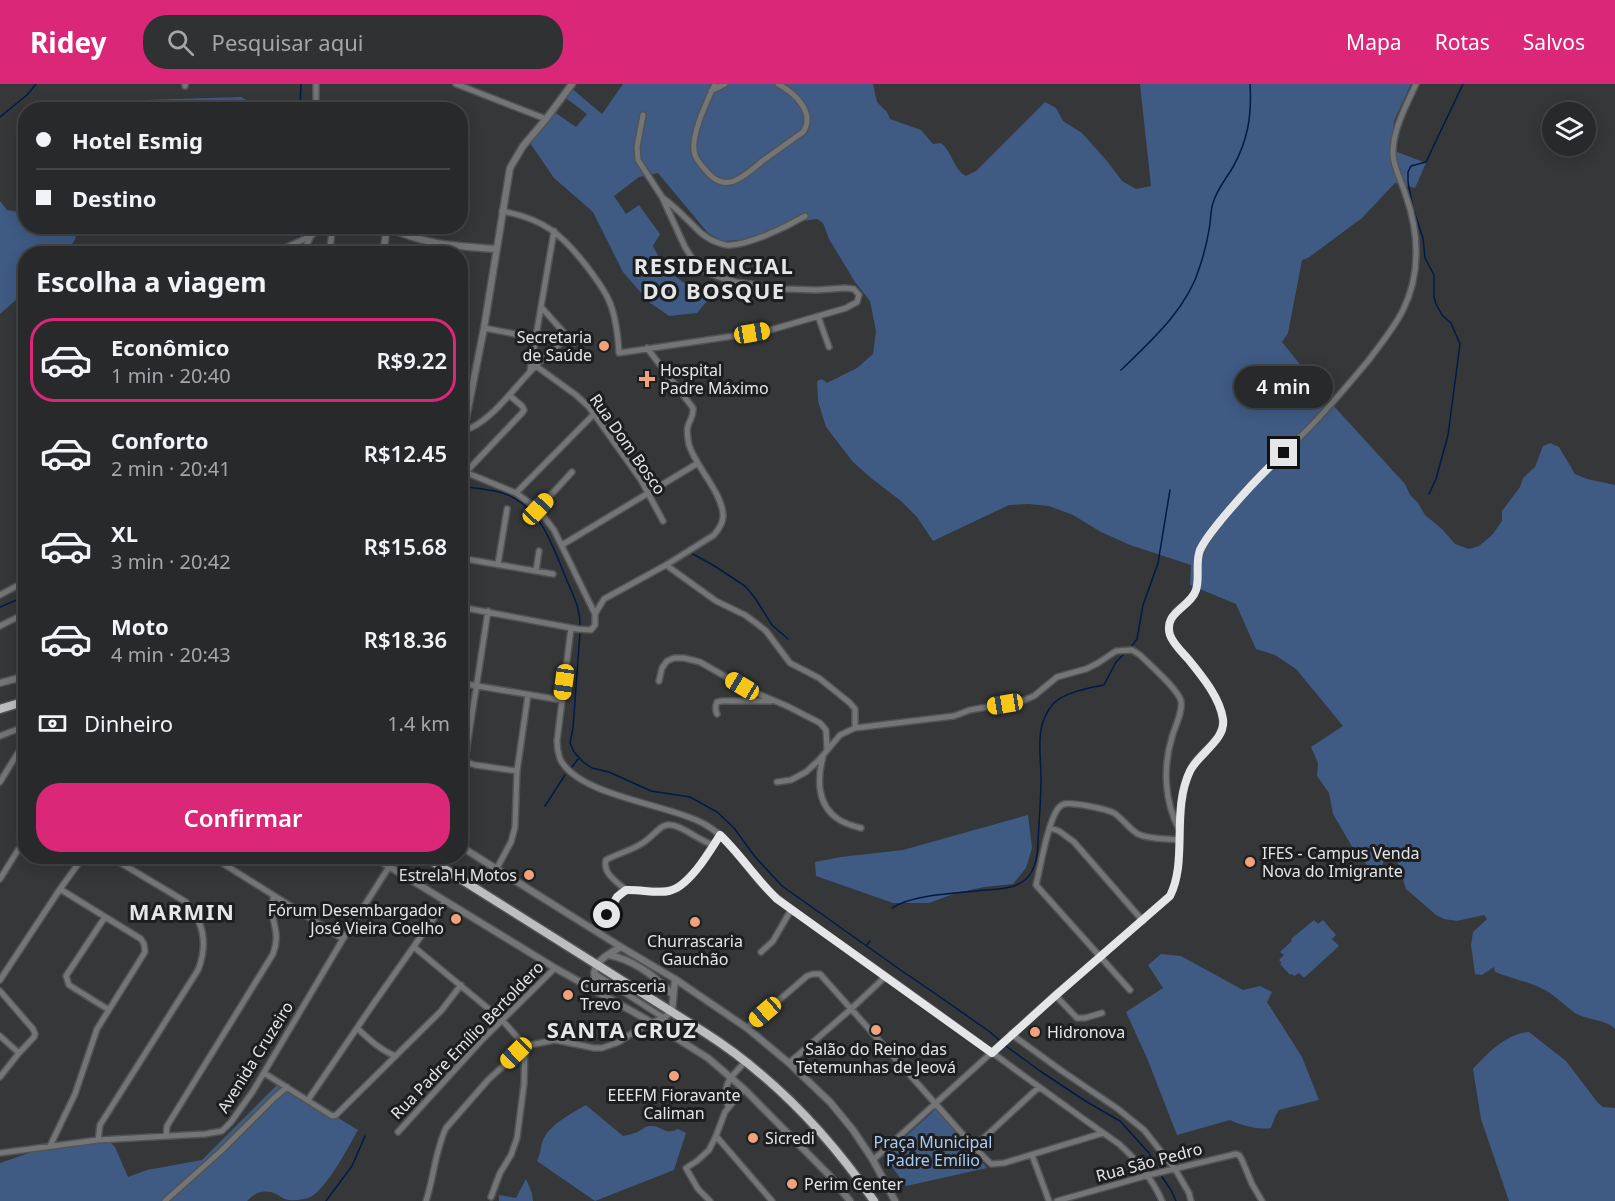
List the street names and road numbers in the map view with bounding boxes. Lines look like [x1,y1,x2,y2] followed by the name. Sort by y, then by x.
[585,389,671,499] street label: Rua Dom Bosco
[386,956,548,1124] street label: Rua Padre Emílio Bertoldero
[212,997,298,1117] street label: Avenida Cruzeiro
[1093,1137,1205,1187] street label: Rua São Pedro

